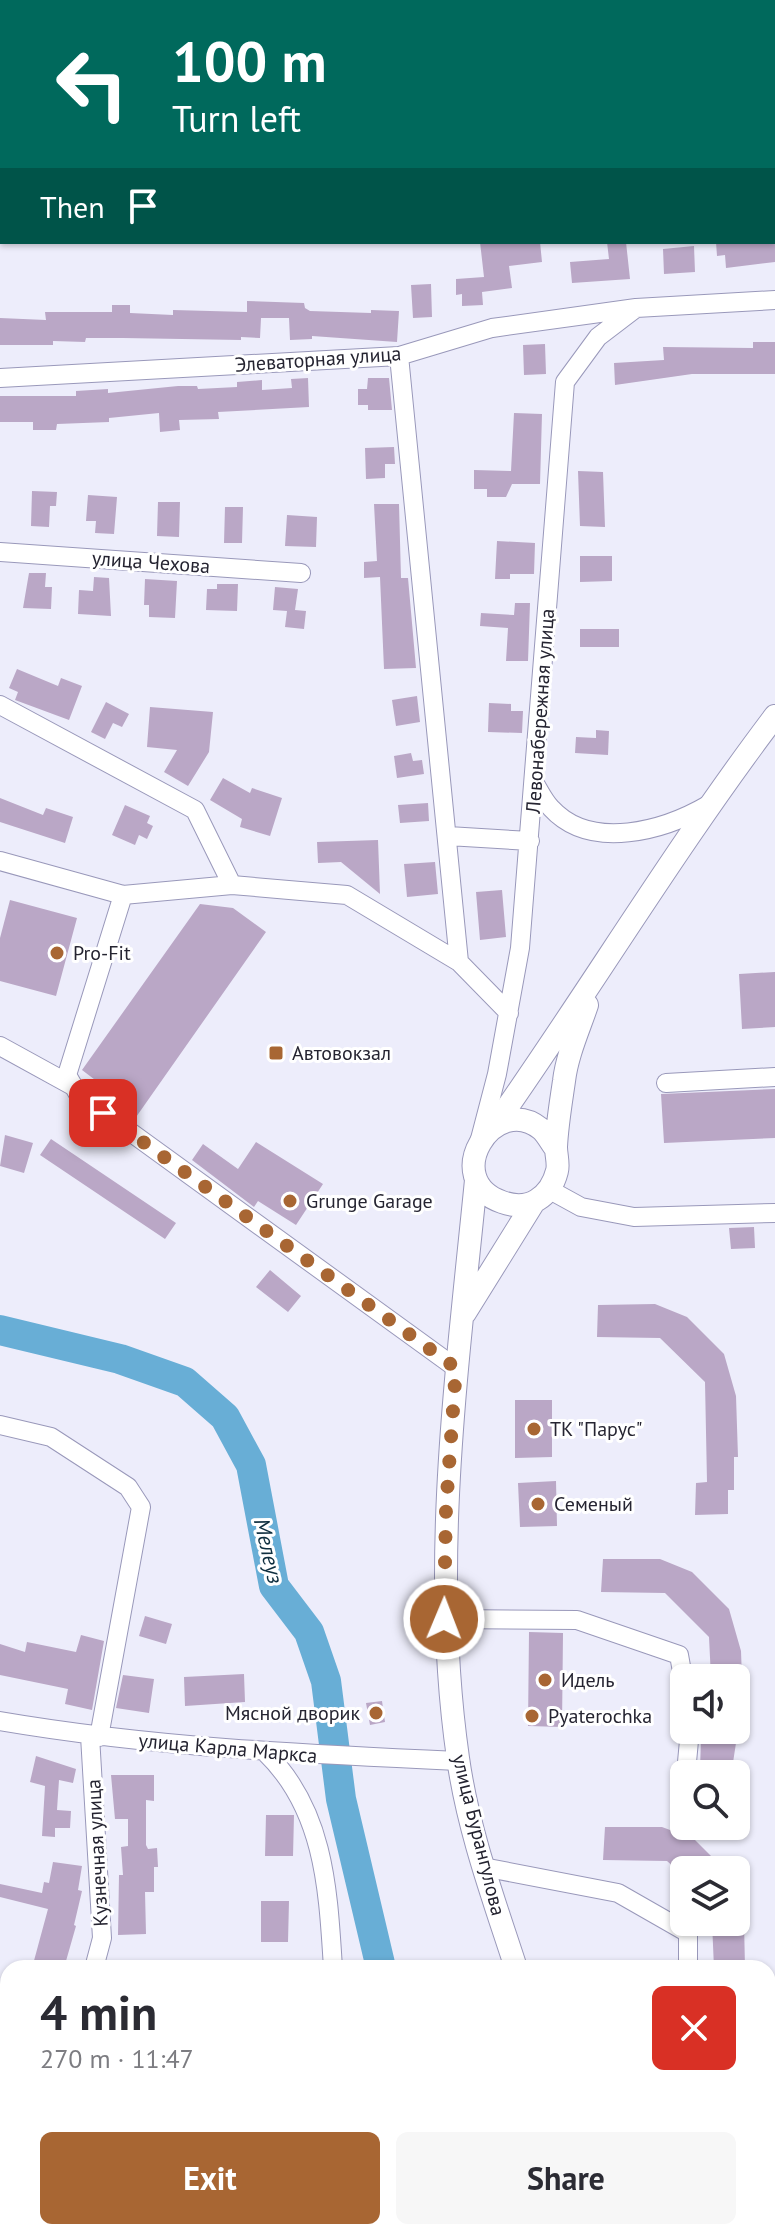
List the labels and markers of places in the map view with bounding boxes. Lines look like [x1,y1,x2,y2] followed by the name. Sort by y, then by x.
[73,940,131,966] place label: Pro-Fit
[48,944,66,962] marker: Pro-Fit
[292,1040,391,1066] place label: Автовокзал
[267,1044,285,1062] marker: Автовокзал
[69,1079,137,1147] pin
[306,1188,433,1214] place label: Grunge Garage
[281,1192,299,1210] marker: Grunge Garage
[550,1416,642,1442] place label: ТК "Парус"
[525,1420,543,1438] marker: ТК "Парус"
[554,1491,633,1517] place label: Семеный
[529,1495,547,1513] marker: Семеный
[561,1667,615,1693] place label: Идель
[536,1671,554,1689] marker: Идель
[225,1700,360,1726] place label: Мясной дворик
[548,1703,652,1729] place label: Pyaterochka
[367,1704,385,1722] marker: Мясной дворик
[523,1707,541,1725] marker: Pyaterochka

